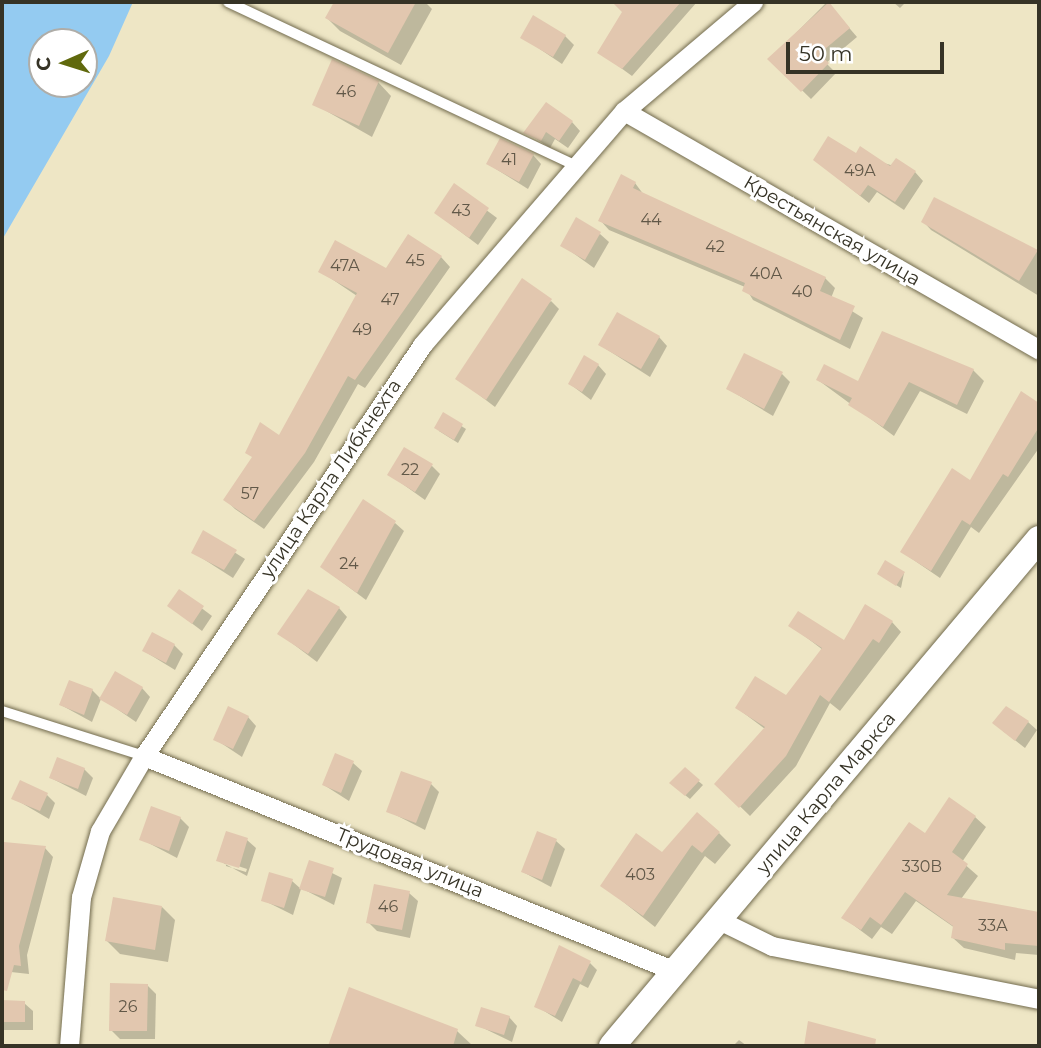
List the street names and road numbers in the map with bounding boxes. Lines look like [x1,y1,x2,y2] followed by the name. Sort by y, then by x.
[740,171,924,291] street label: Крестьянская улица
[256,375,406,583] street label: улица Карла Либкнехта
[752,707,900,879] street label: улица Карла Маркса
[333,823,487,903] street label: Трудовая улица

